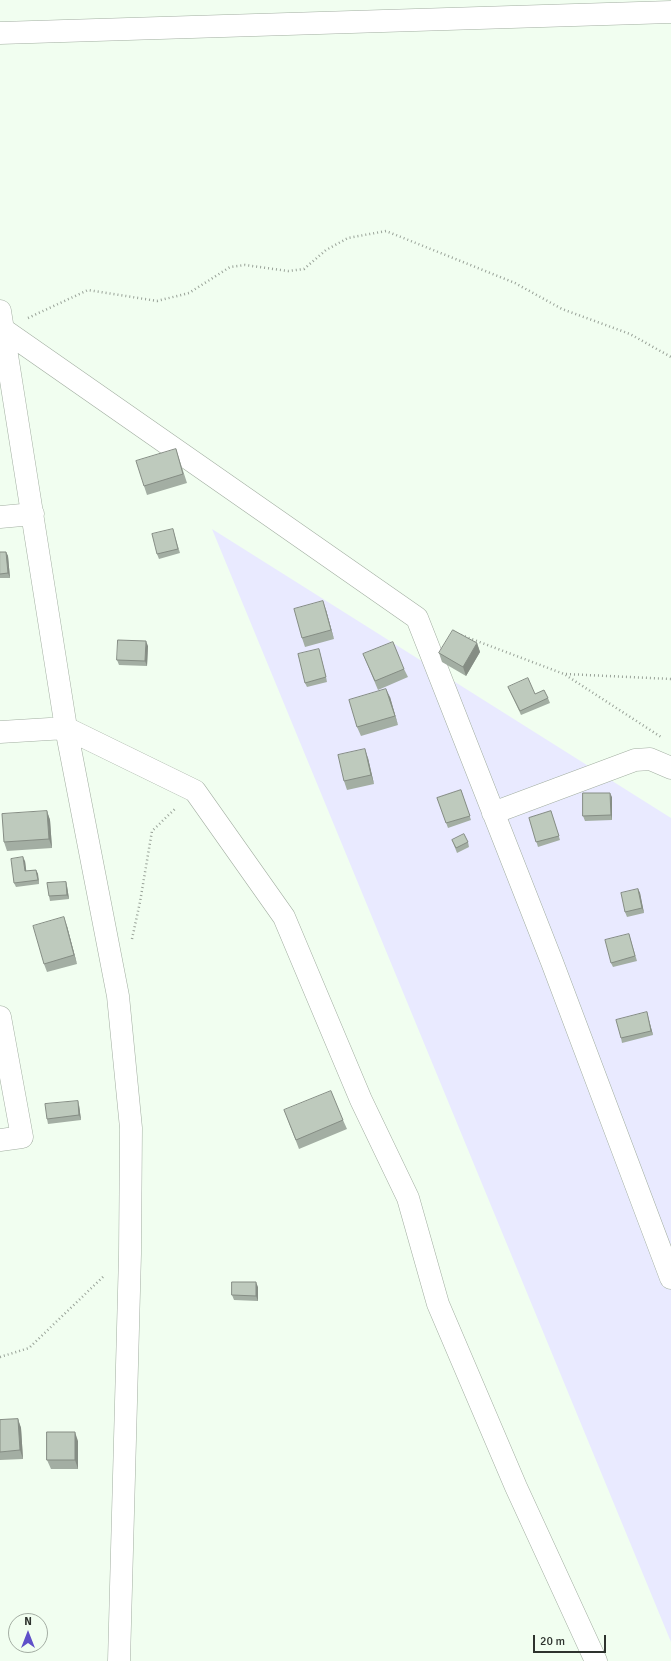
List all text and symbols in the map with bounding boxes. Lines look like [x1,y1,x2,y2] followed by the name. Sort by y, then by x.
[8,1613,48,1653] north arrow
[24,1615,32,1628] text: N
[535,1627,608,1653] scale bar
[540,1634,565,1649] text: 20 m

